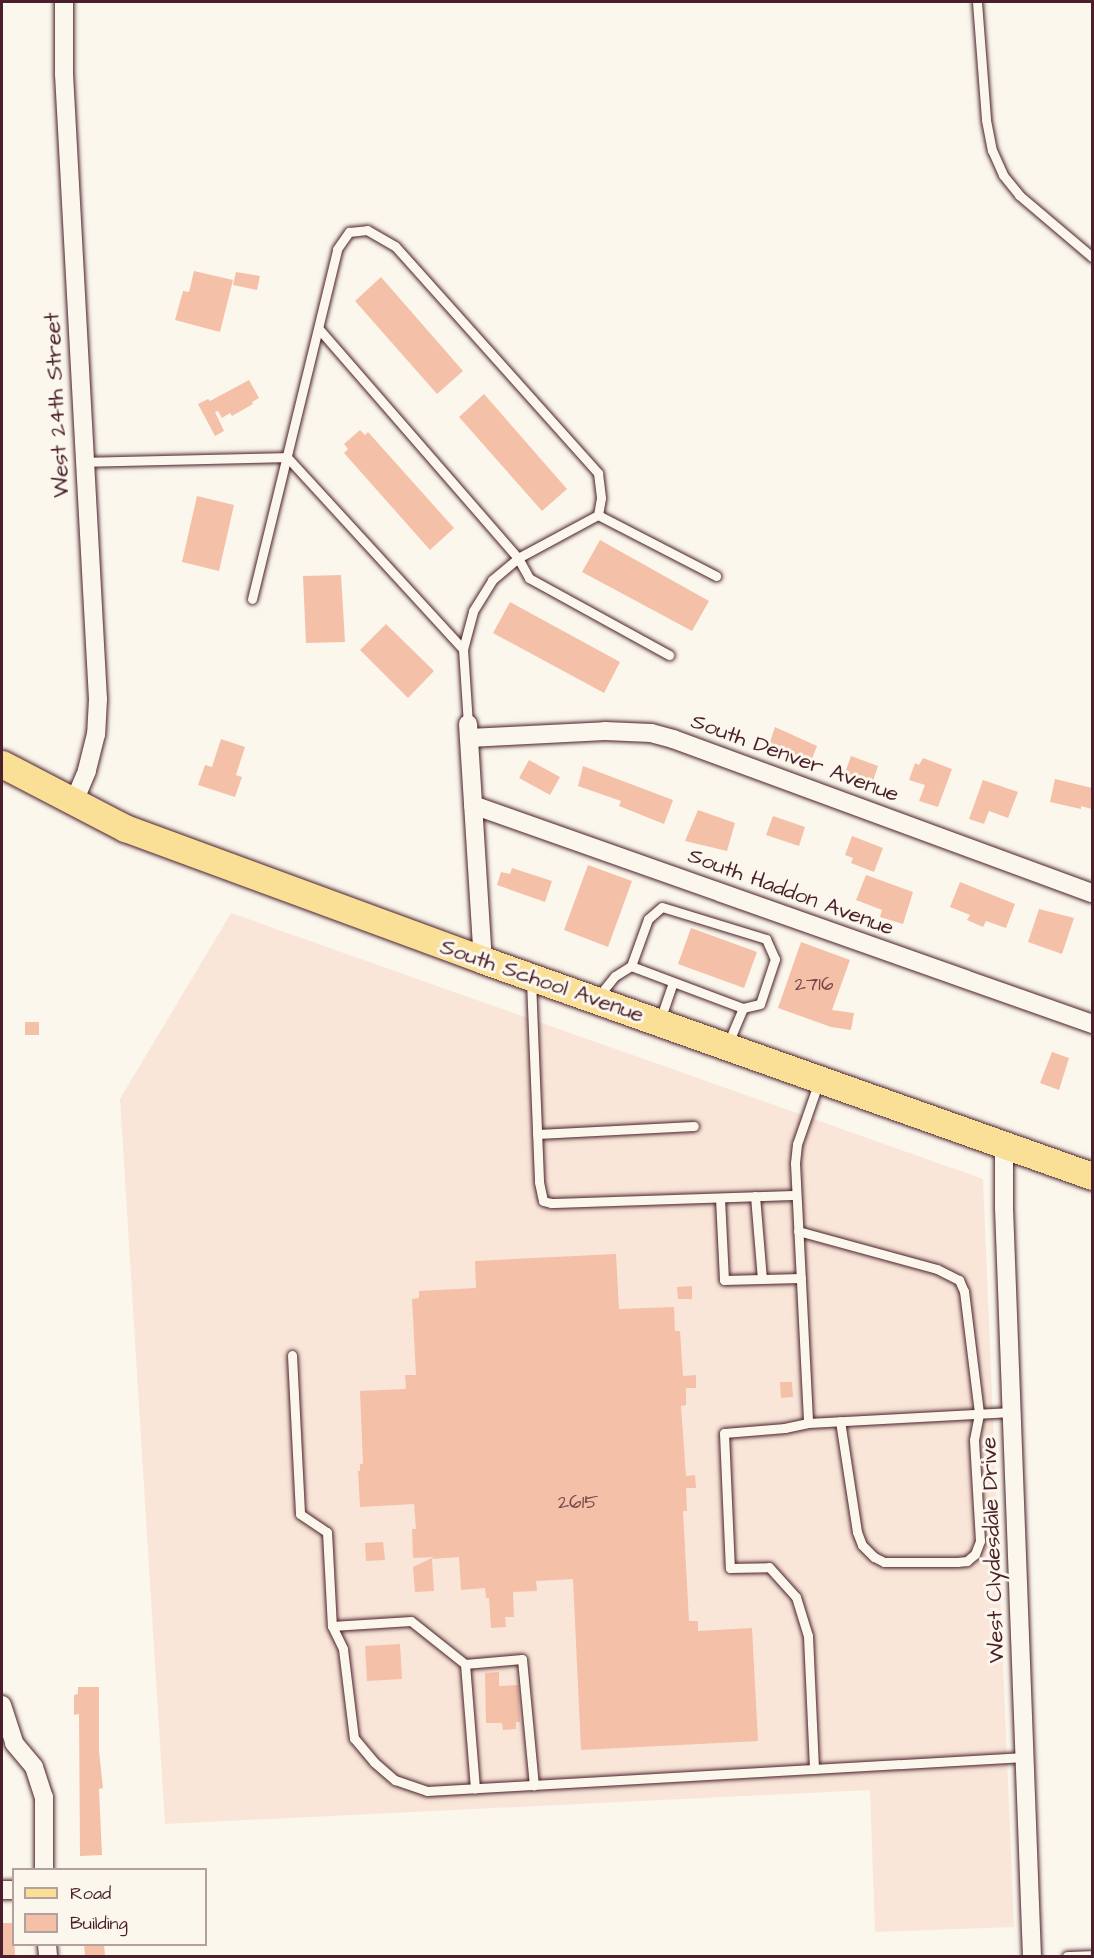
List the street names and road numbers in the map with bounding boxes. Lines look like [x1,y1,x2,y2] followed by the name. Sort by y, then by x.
[39,312,75,498] street label: West 24th Street
[688,708,902,808] street label: South Denver Avenue
[685,842,897,942] street label: South Haddon Avenue
[437,934,647,1028] street label: South School Avenue
[976,1436,1010,1664] street label: West Clydesdale Drive

